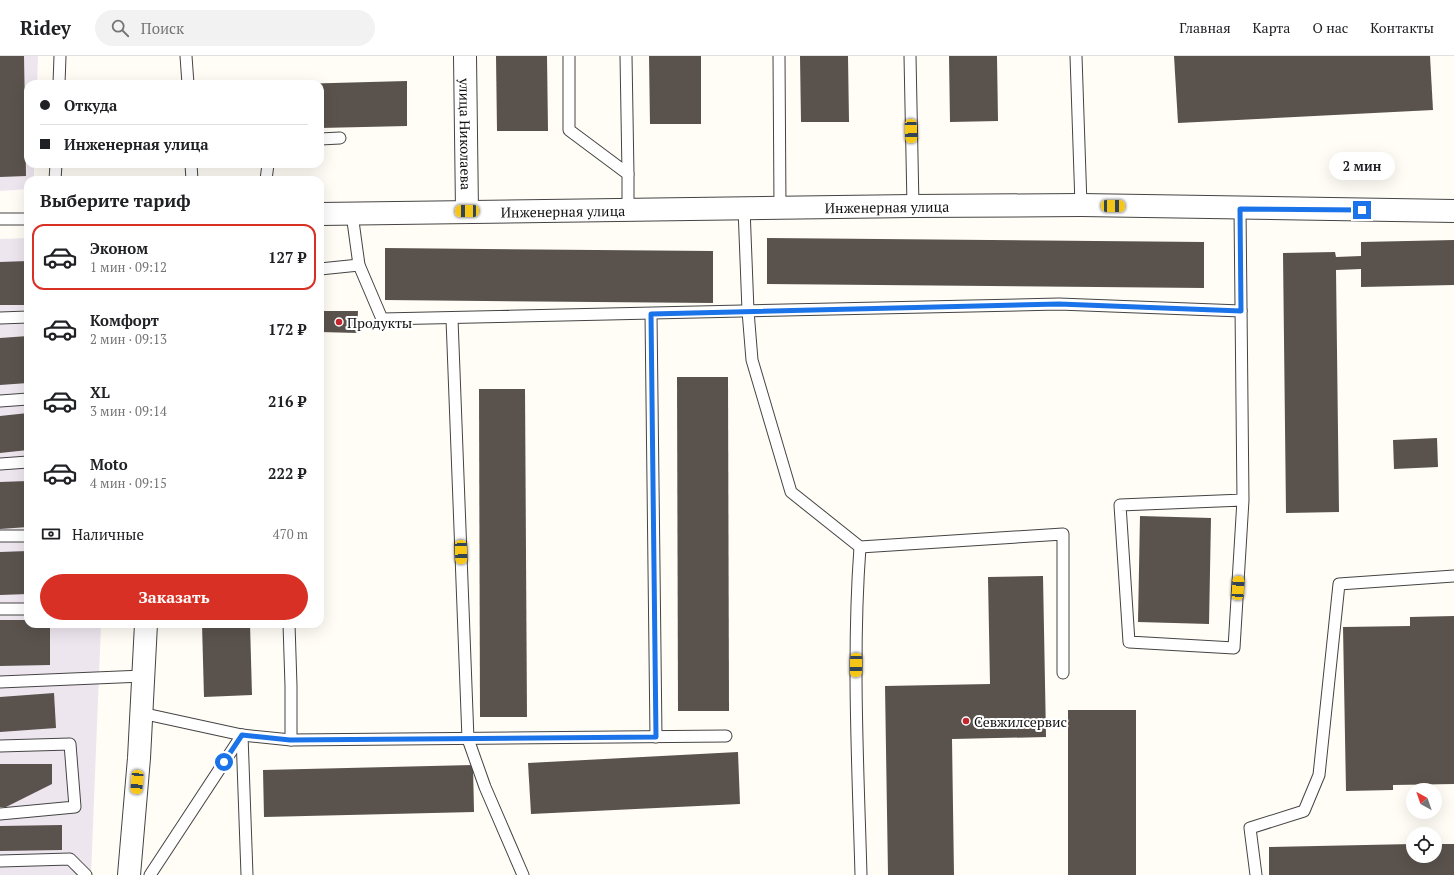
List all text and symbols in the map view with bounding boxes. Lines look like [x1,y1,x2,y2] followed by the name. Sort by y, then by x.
[95,10,375,46] search box
[20,15,71,40] text: Ridey
[109,17,131,39] icon: search
[141,18,184,38] text: Поиск
[1179,18,1231,37] text: Главная
[1253,18,1290,37] text: Карта
[1312,18,1348,37] text: О нас
[1370,18,1434,37] text: Контакты
[456,77,476,190] street label: улица Николаева
[64,95,117,115] text: Откуда
[905,119,917,143] car
[64,134,209,154] text: Инженерная улица
[1329,152,1395,180] callout: 2 мин
[1343,157,1381,175] text: 2 мин
[40,188,191,212] text: Выберите тариф
[825,196,949,217] street label: Инженерная улица
[501,200,625,221] street label: Инженерная улица
[1101,200,1125,212] car
[1353,201,1371,219] route end
[455,205,479,217] car
[90,238,148,258] text: Эконом
[42,239,78,275] icon: car
[268,247,306,267] text: 127 ₽
[90,258,167,276] text: 1 мин · 09:12
[90,310,159,330] text: Комфорт
[42,311,78,347] icon: car
[347,313,412,332] place label: Продукты
[334,317,344,327] marker: Продукты
[268,319,306,339] text: 172 ₽
[90,330,167,348] text: 2 мин · 09:13
[90,382,110,402] text: XL
[42,383,78,419] icon: car
[268,391,306,411] text: 216 ₽
[90,402,167,420] text: 3 мин · 09:14
[90,454,128,474] text: Moto
[42,455,78,491] icon: car
[268,463,306,483] text: 222 ₽
[90,474,167,492] text: 4 мин · 09:15
[40,523,62,545] icon: cash
[72,524,144,544] text: Наличные
[273,525,308,543] text: 470 m
[455,540,467,564] car
[40,574,308,620] button: Заказать
[1231,576,1245,600] car
[850,653,862,677] car
[974,712,1067,731] place label: Севжилсервис
[961,716,971,726] marker: Севжилсервис
[215,753,233,771] route start
[130,770,144,794] car
[1406,783,1442,819] north arrow
[1406,783,1442,863] map controls
[1406,827,1442,863] button: locate

